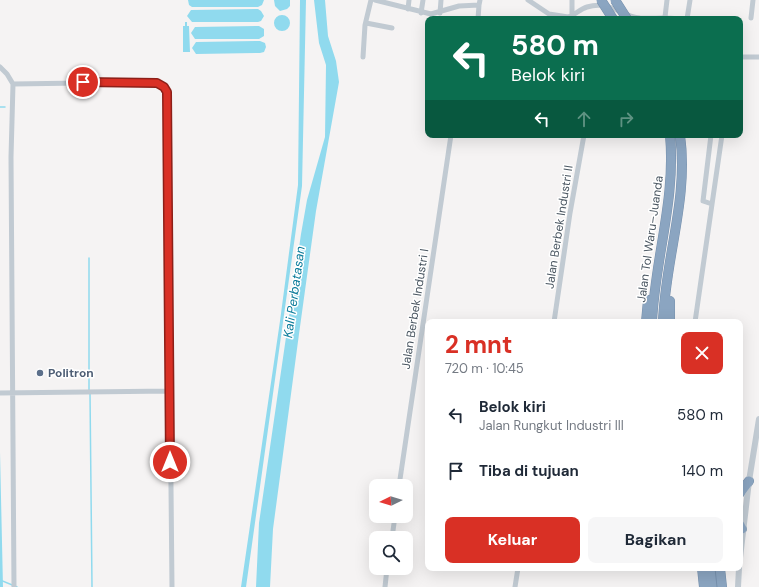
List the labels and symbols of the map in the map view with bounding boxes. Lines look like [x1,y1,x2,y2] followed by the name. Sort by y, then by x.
[66,65,100,99] pin
[541,164,577,290] street label: Jalan Berbek Industri II
[633,175,667,303] street label: Jalan Tol Waru–Juanda
[279,245,309,339] water label: Kali Perbatasan
[398,248,432,370] street label: Jalan Berbek Industri I
[48,365,94,381] place label: Politron
[35,368,45,378] marker: Politron
[149,441,191,483] position arrow
[369,479,413,523] north arrow

